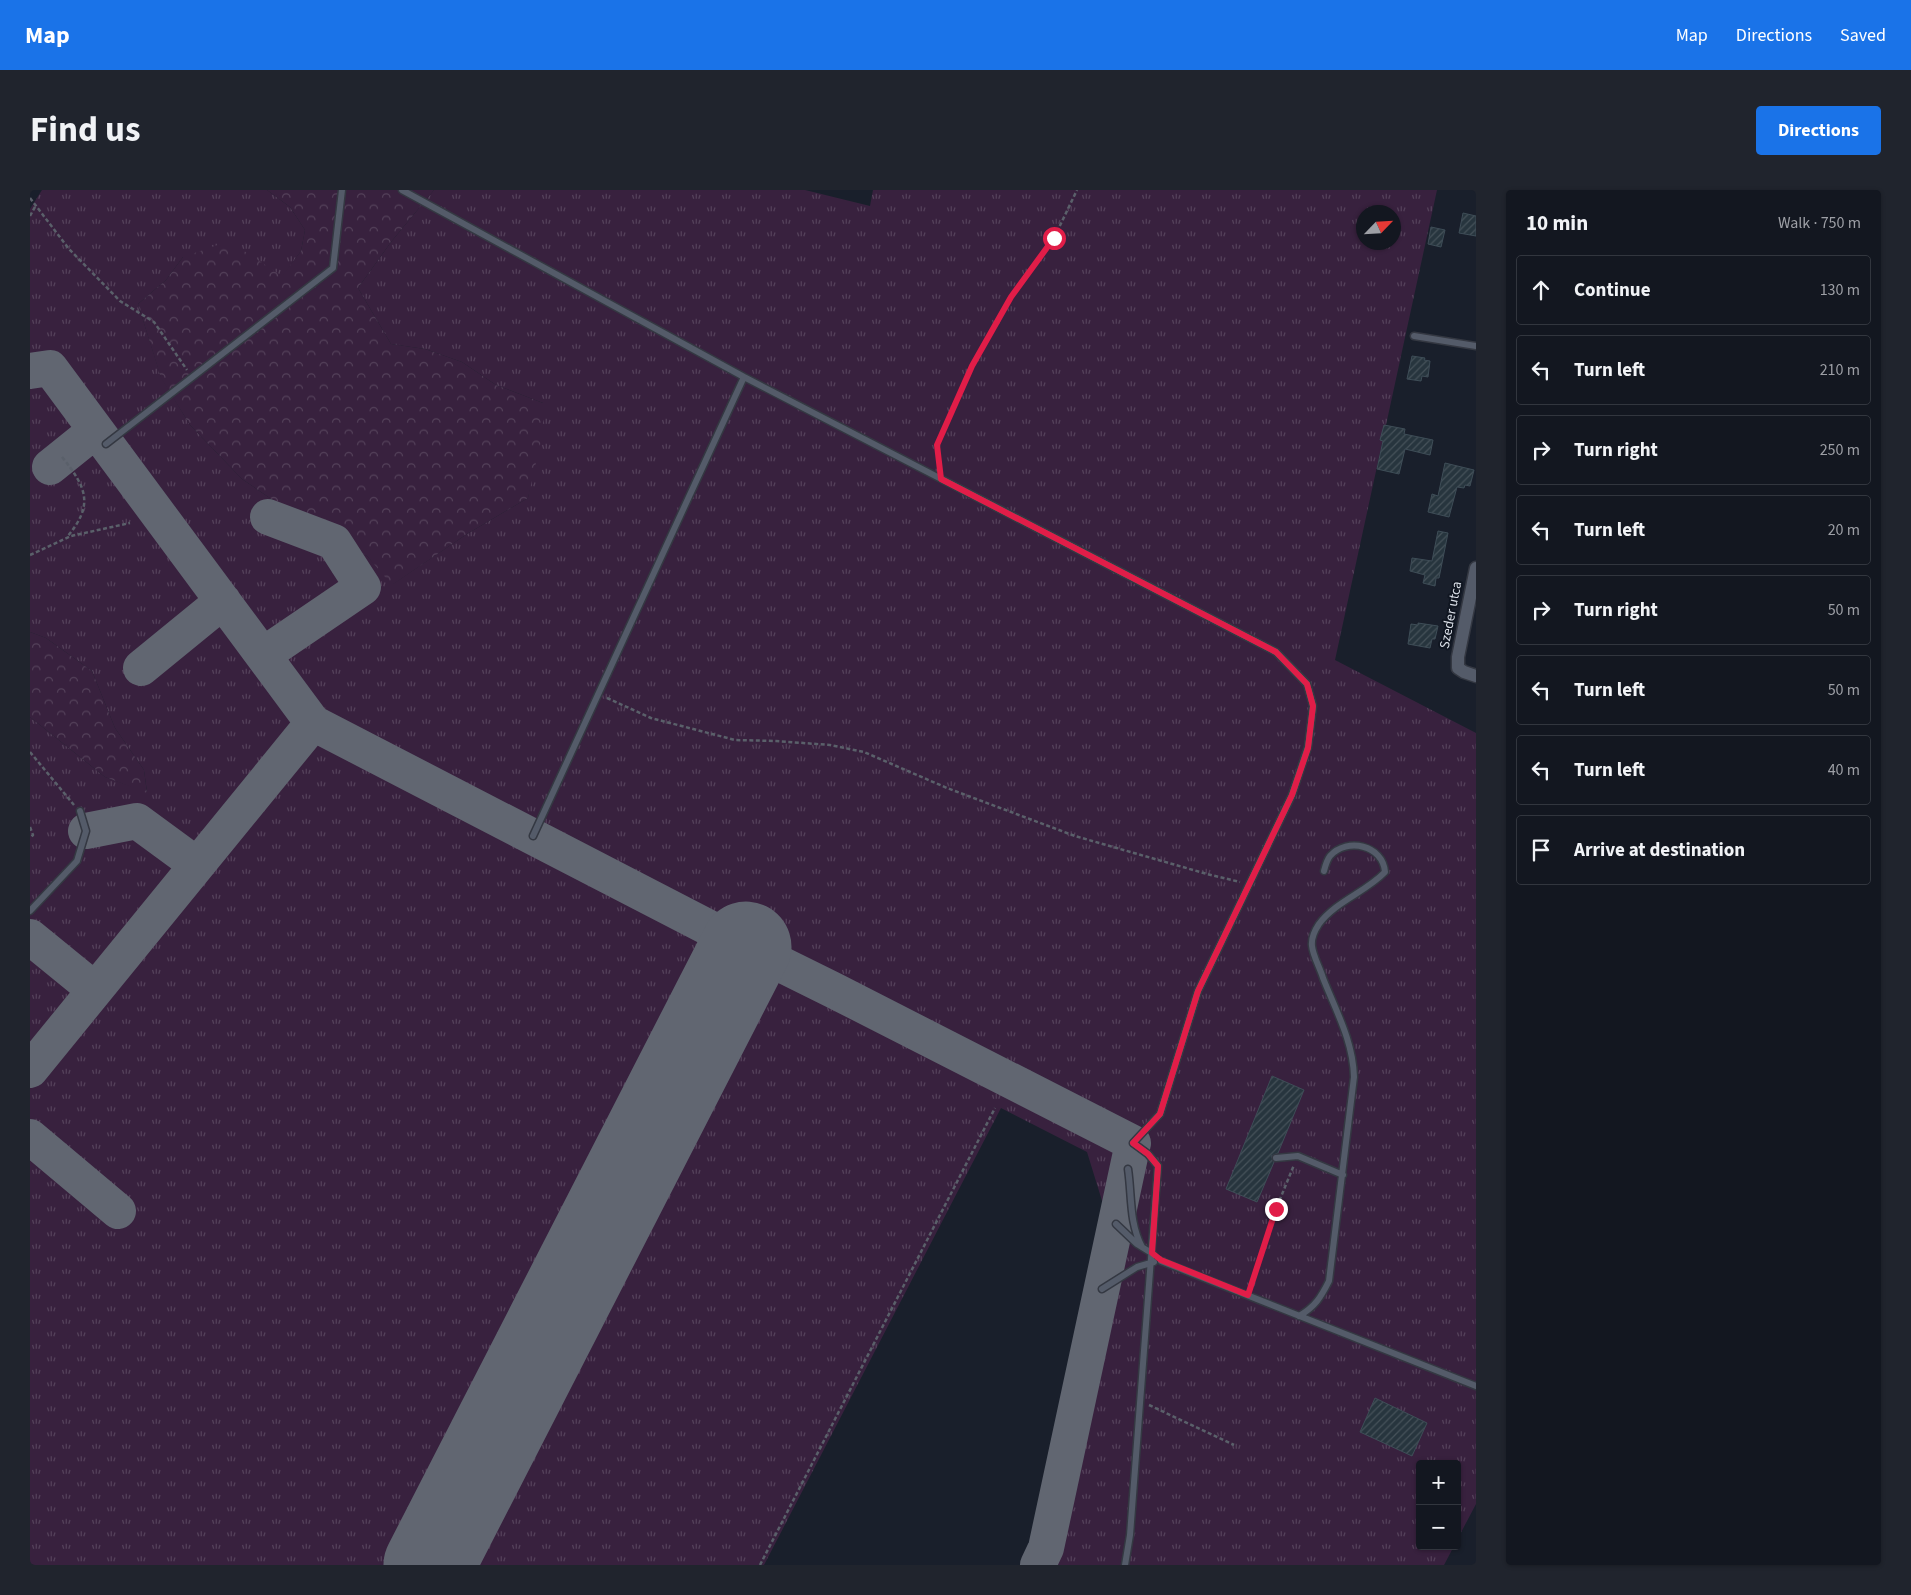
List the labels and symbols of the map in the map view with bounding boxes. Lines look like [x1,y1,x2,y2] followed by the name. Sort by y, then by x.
[1356,205,1401,250] north arrow
[1043,227,1066,250] route start
[1435,580,1467,650] street label: Szeder utca
[1265,1198,1288,1221] route end

